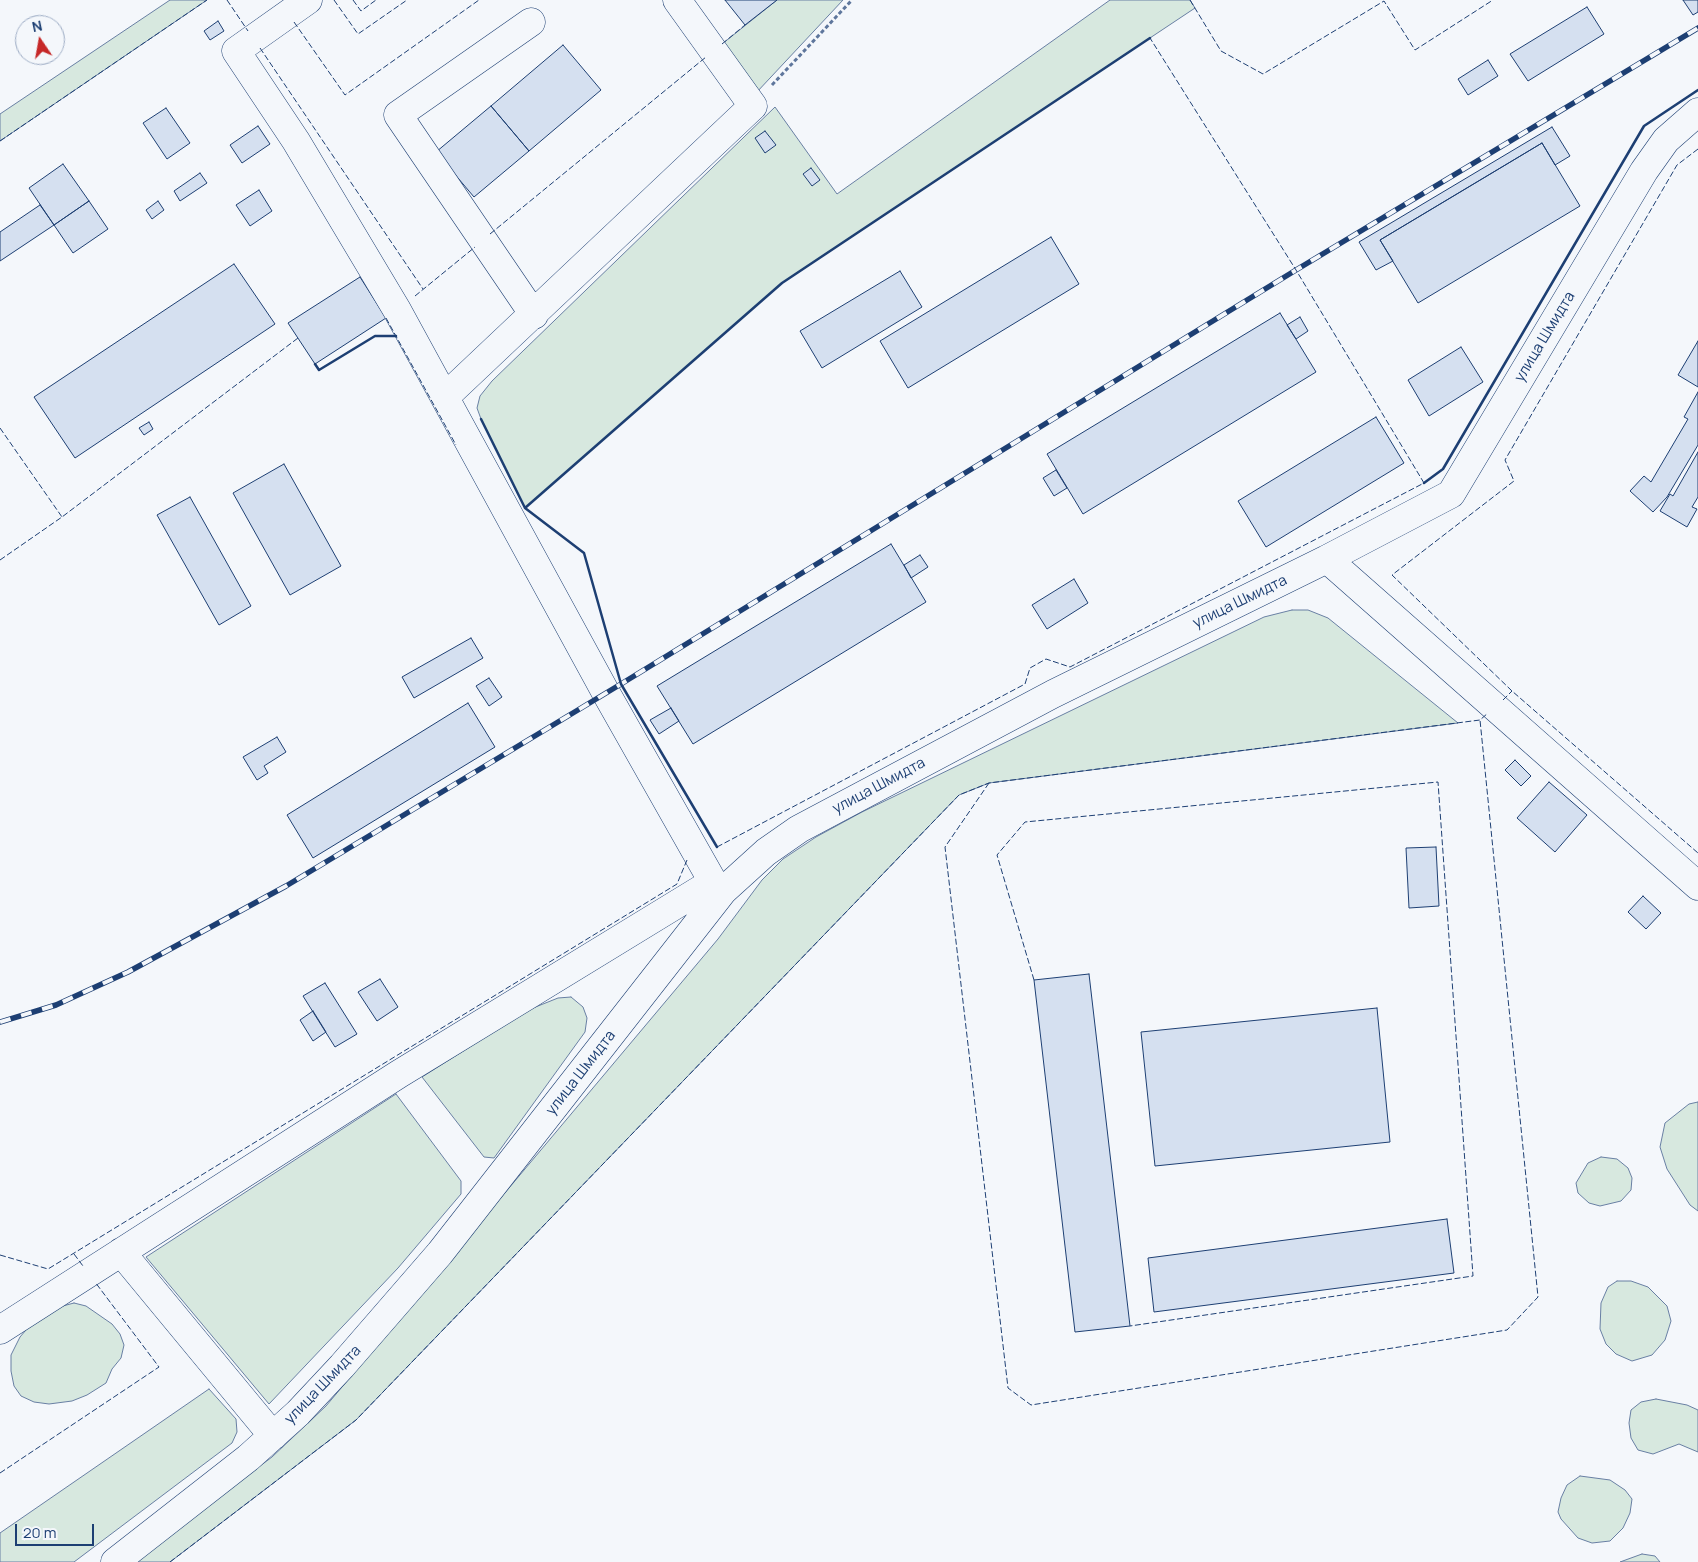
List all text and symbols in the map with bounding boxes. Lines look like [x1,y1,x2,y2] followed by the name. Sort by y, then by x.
[15,15,65,65] north arrow
[30,15,44,36] text: N
[1511,288,1579,386] street label: улица Шмидта
[1190,571,1290,633] street label: улица Шмидта
[830,754,928,818] street label: улица Шмидта
[542,1027,620,1119] street label: улица Шмидта
[281,1342,365,1428] street label: улица Шмидта
[18,1514,96,1546] scale bar
[23,1522,56,1543] text: 20 m

